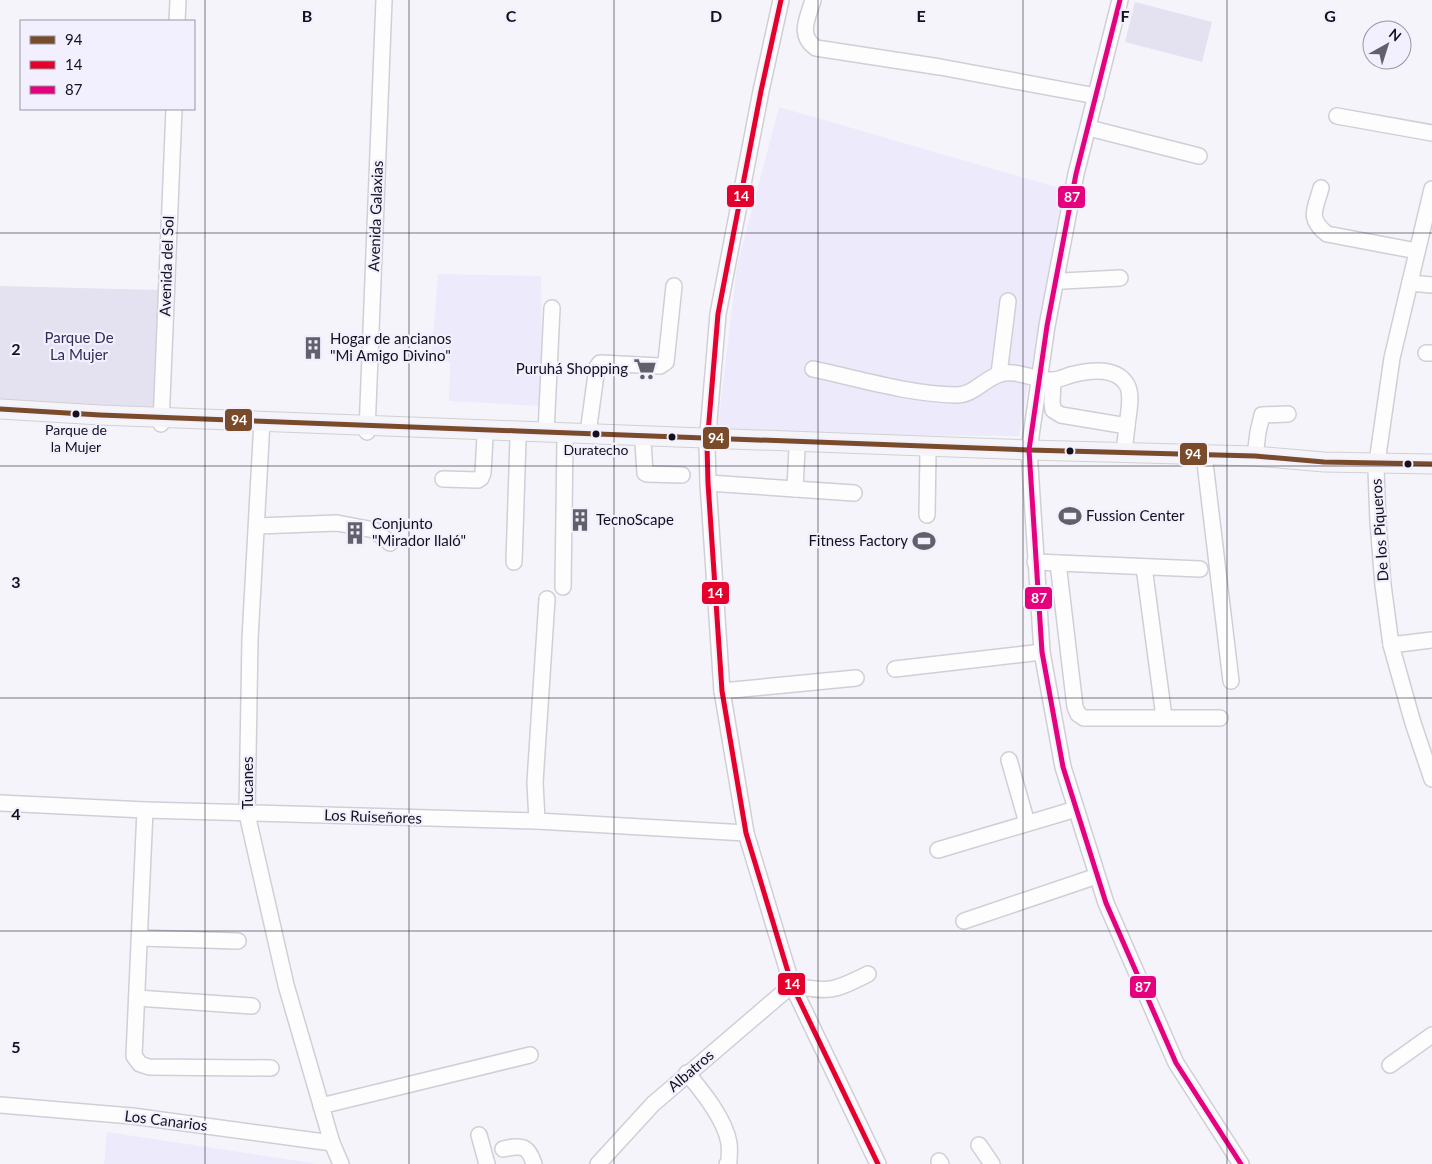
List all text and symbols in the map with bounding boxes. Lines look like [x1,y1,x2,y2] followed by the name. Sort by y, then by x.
[302,6,312,25] text: B
[506,6,517,25] text: C
[710,6,722,25] text: D
[916,6,926,25] text: E
[1120,6,1130,25] text: F
[1324,6,1336,25] text: G
[20,20,195,110] legend
[1362,20,1412,70] north arrow
[1386,25,1405,45] text: N
[65,30,83,48] text: 94
[65,55,83,73] text: 14
[65,80,83,98] text: 87
[364,160,386,272] street label: Avenida Galaxias
[726,184,755,208] line badge: 14
[1057,185,1086,209] line badge: 87
[733,187,749,204] text: 14
[1064,188,1080,205] text: 87
[155,215,177,317] street label: Avenida del Sol
[44,328,114,363] park label: Parque De La Mujer
[330,329,452,364] place label: Hogar de ancianos "Mi Amigo Divino"
[300,335,326,361] building icon: Hogar de ancianos "Mi Amigo Divino"
[11,339,21,358] text: 2
[632,356,658,382] supermarket icon: Puruhá Shopping
[516,359,628,377] place label: Puruhá Shopping
[224,408,253,432] line badge: 94
[71,409,81,419] marker: Parque de la Mujer
[231,411,247,428] text: 94
[45,421,107,455] place label: Parque de la Mujer
[702,426,730,450] line badge: 94
[591,429,601,439] marker: Duratecho
[708,429,724,446] text: 94
[667,432,677,442] unlabelled marker
[563,441,629,458] place label: Duratecho
[1179,442,1208,466] line badge: 94
[1185,445,1201,462] text: 94
[1065,446,1075,456] unlabelled marker
[1403,459,1413,469] unlabelled marker
[1366,478,1392,582] street label: De los Piqueros
[1057,503,1083,529] sports icon: Fussion Center
[1086,506,1185,524] place label: Fussion Center
[567,507,593,533] building icon: TecnoScape
[596,510,674,528] place label: TecnoScape
[372,514,466,549] place label: Conjunto "Mirador Ilaló"
[342,520,368,546] building icon: Conjunto "Mirador Ilaló"
[911,528,937,554] sports icon: Fitness Factory
[808,531,908,549] place label: Fitness Factory
[11,572,21,591] text: 3
[701,581,730,605] line badge: 14
[707,584,723,601] text: 14
[1024,586,1053,610] line badge: 87
[1031,589,1047,606] text: 87
[238,756,256,810] street label: Tucanes
[11,804,21,823] text: 4
[324,805,422,827] street label: Los Ruiseñores
[777,972,806,996] line badge: 14
[784,975,800,992] text: 14
[1129,975,1157,999] line badge: 87
[1135,978,1151,995] text: 87
[11,1037,21,1056] text: 5
[664,1045,717,1095] street label: Albatros
[124,1106,209,1134] street label: Los Canarios

